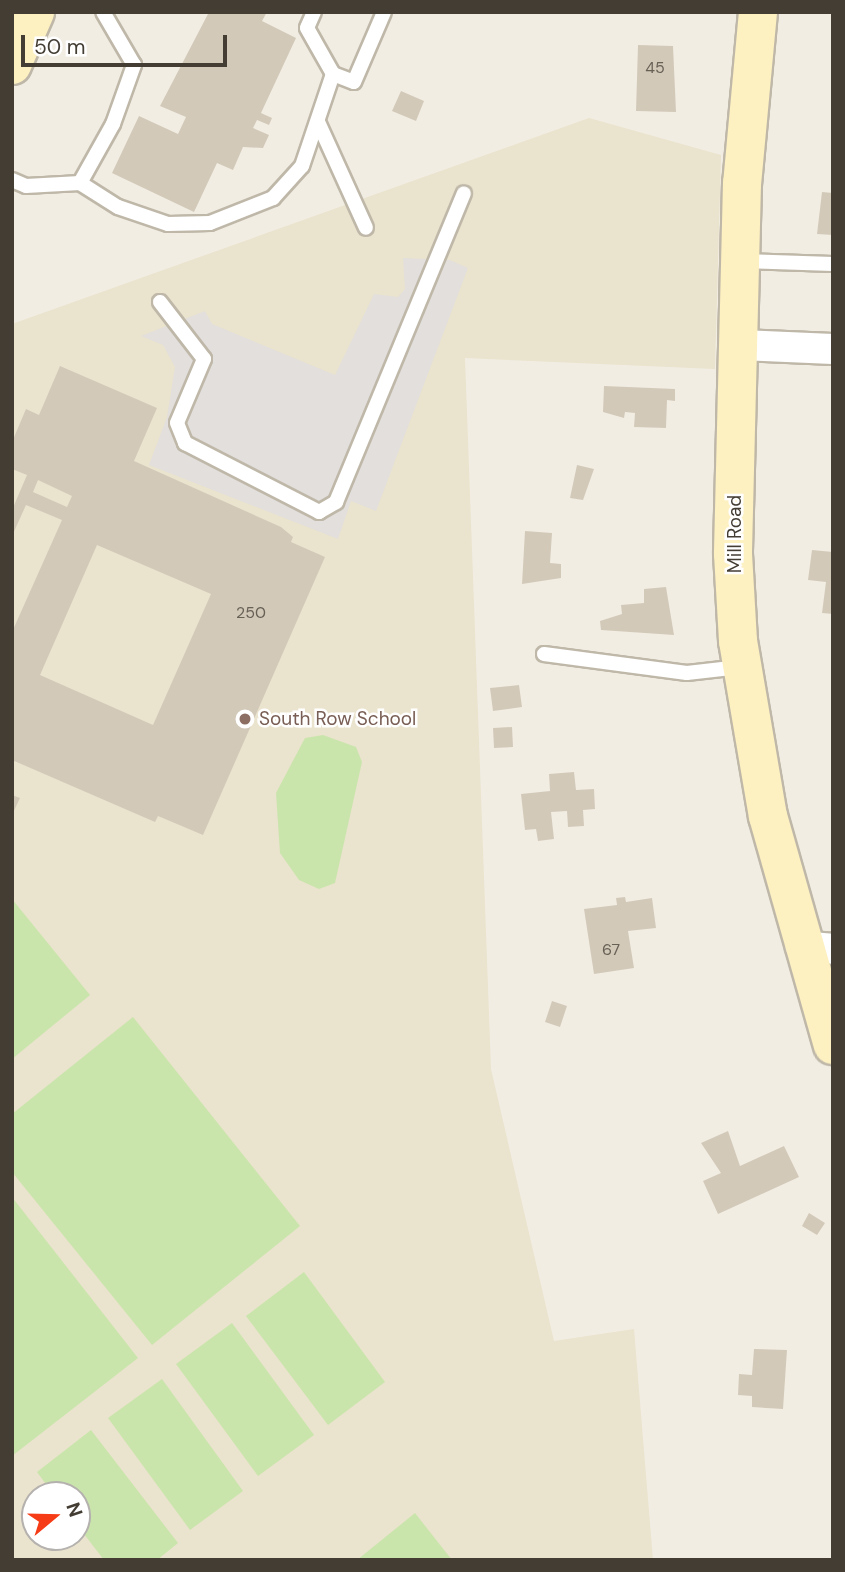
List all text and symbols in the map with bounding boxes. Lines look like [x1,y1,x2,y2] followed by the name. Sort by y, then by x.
[24,21,231,65] scale bar
[34,33,85,61] text: 50 m
[645,58,665,78] house number: 45
[724,495,746,573] street label: Mill Road
[236,603,266,623] house number: 250
[259,708,416,730] place label: South Row School
[237,711,253,727] marker: South Row School
[602,940,620,960] house number: 67
[21,1481,91,1551] north arrow
[60,1499,89,1520] text: N

